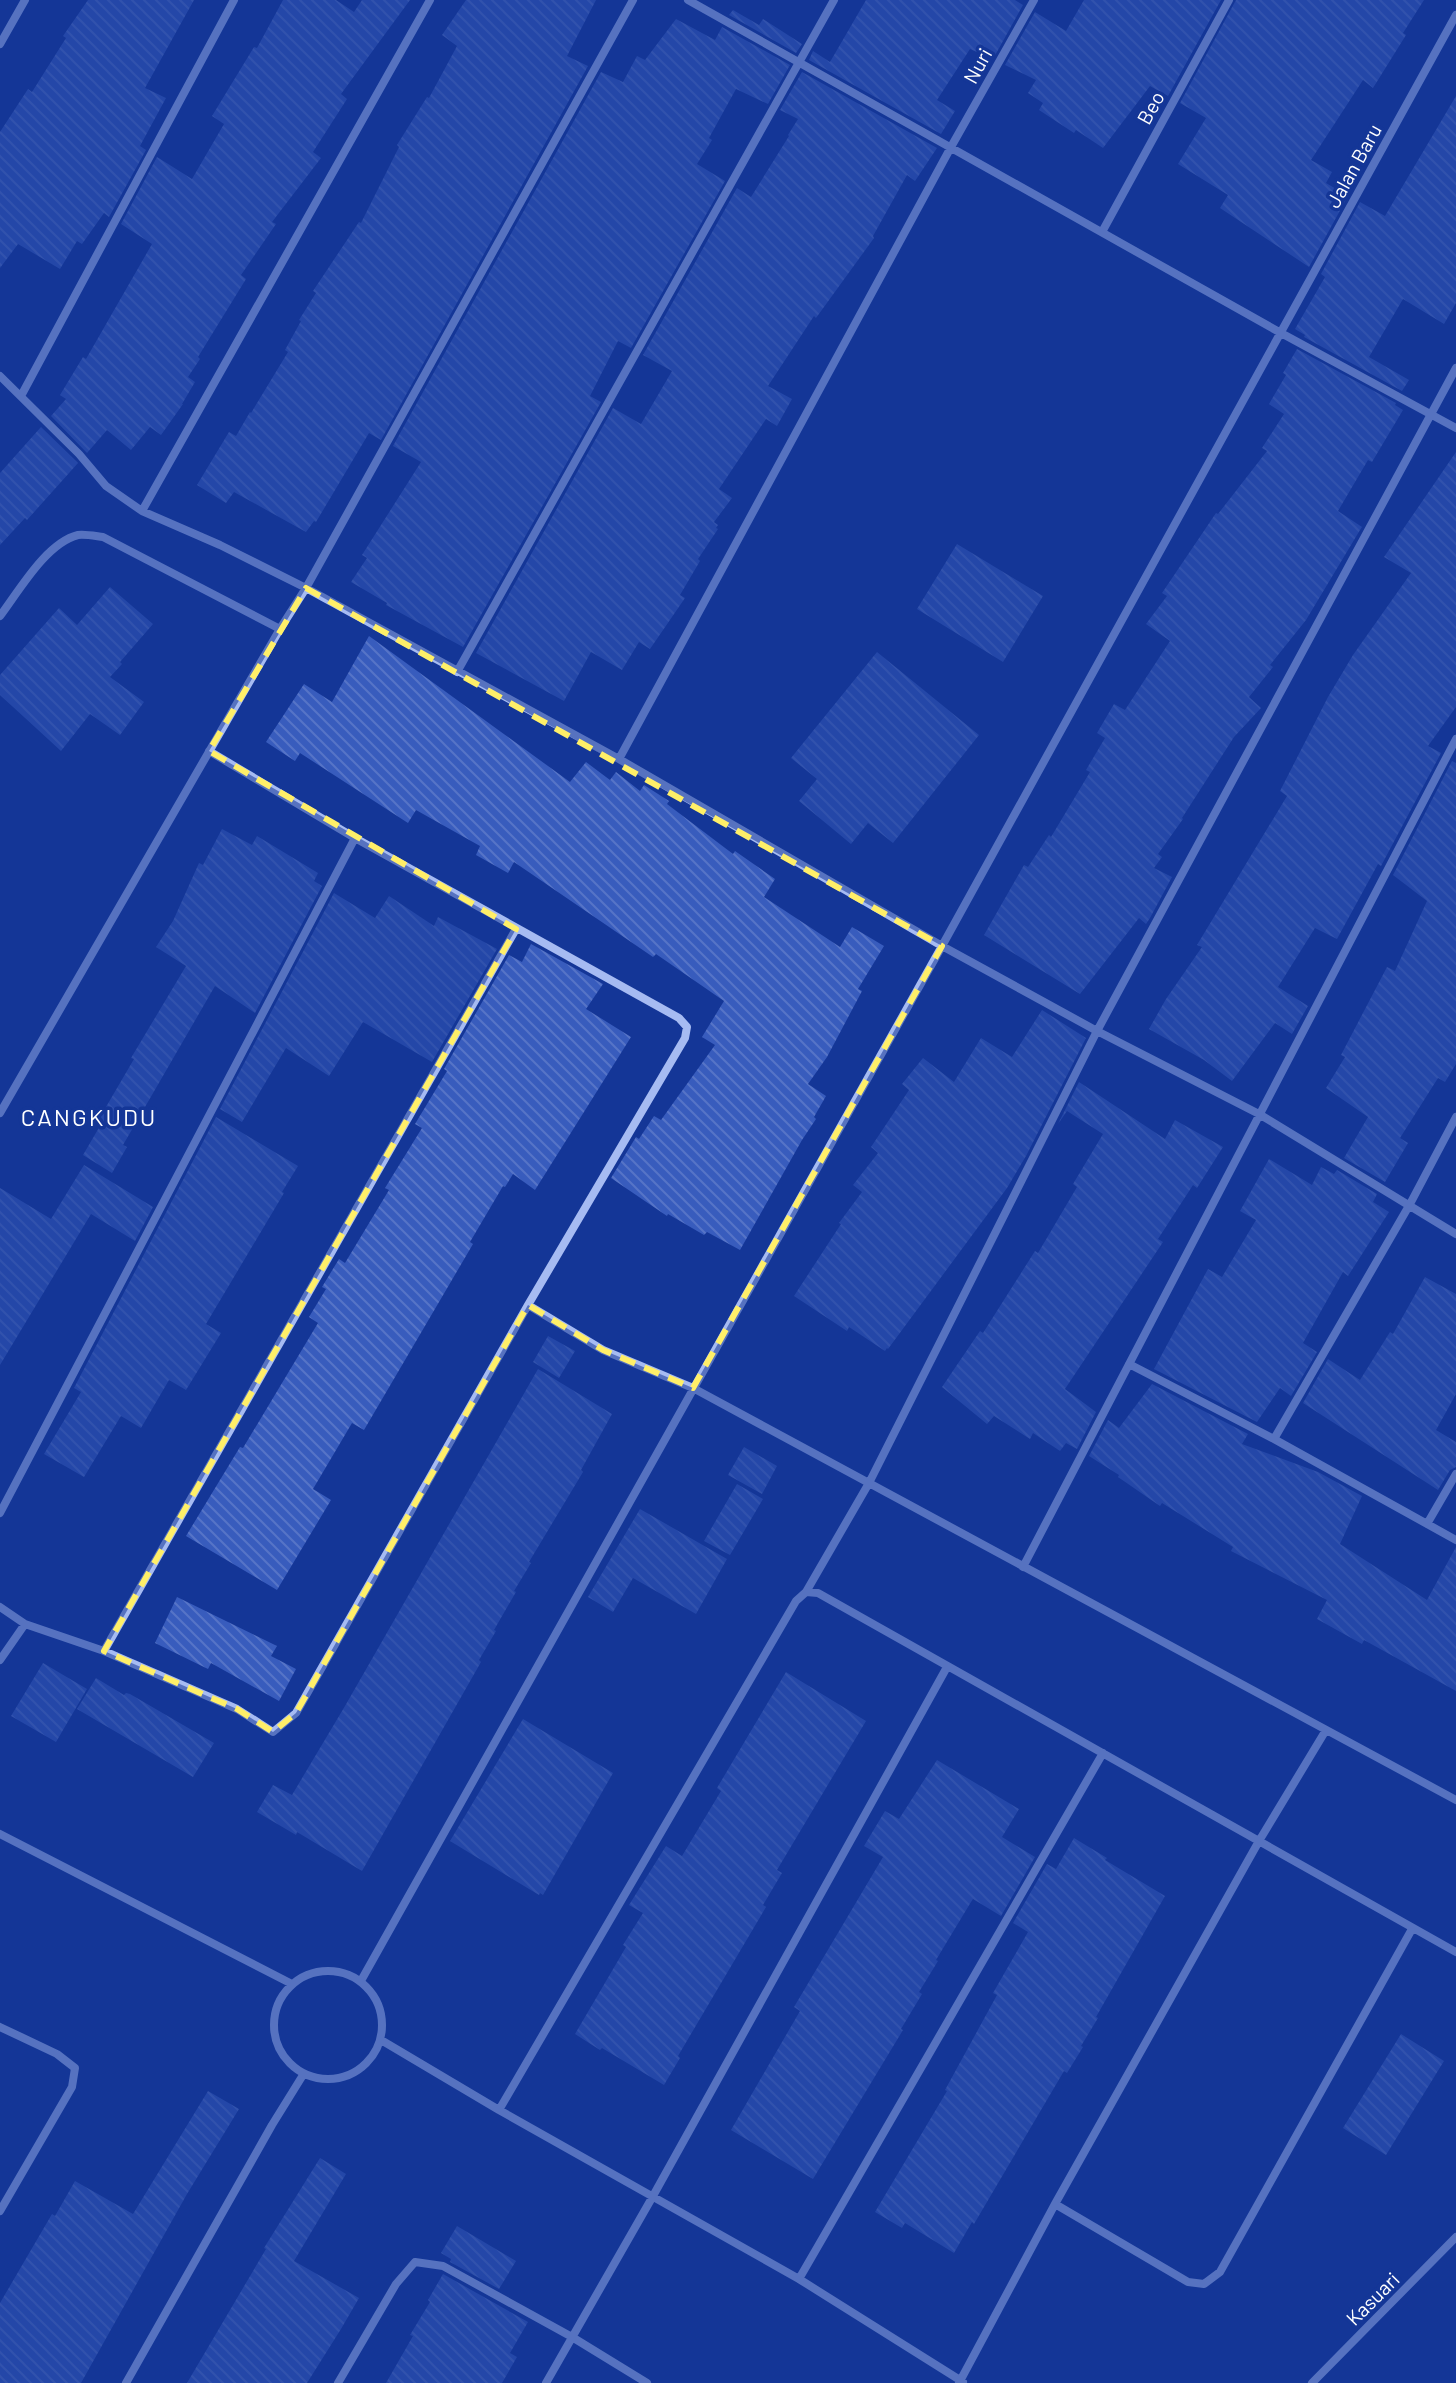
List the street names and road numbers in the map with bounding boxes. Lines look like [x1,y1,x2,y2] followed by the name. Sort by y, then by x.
[958,44,996,87] street label: Nuri
[1131,87,1169,128] street label: Beo
[1320,119,1386,212] street label: Jalan Baru
[1341,2267,1404,2330] street label: Kasuari

